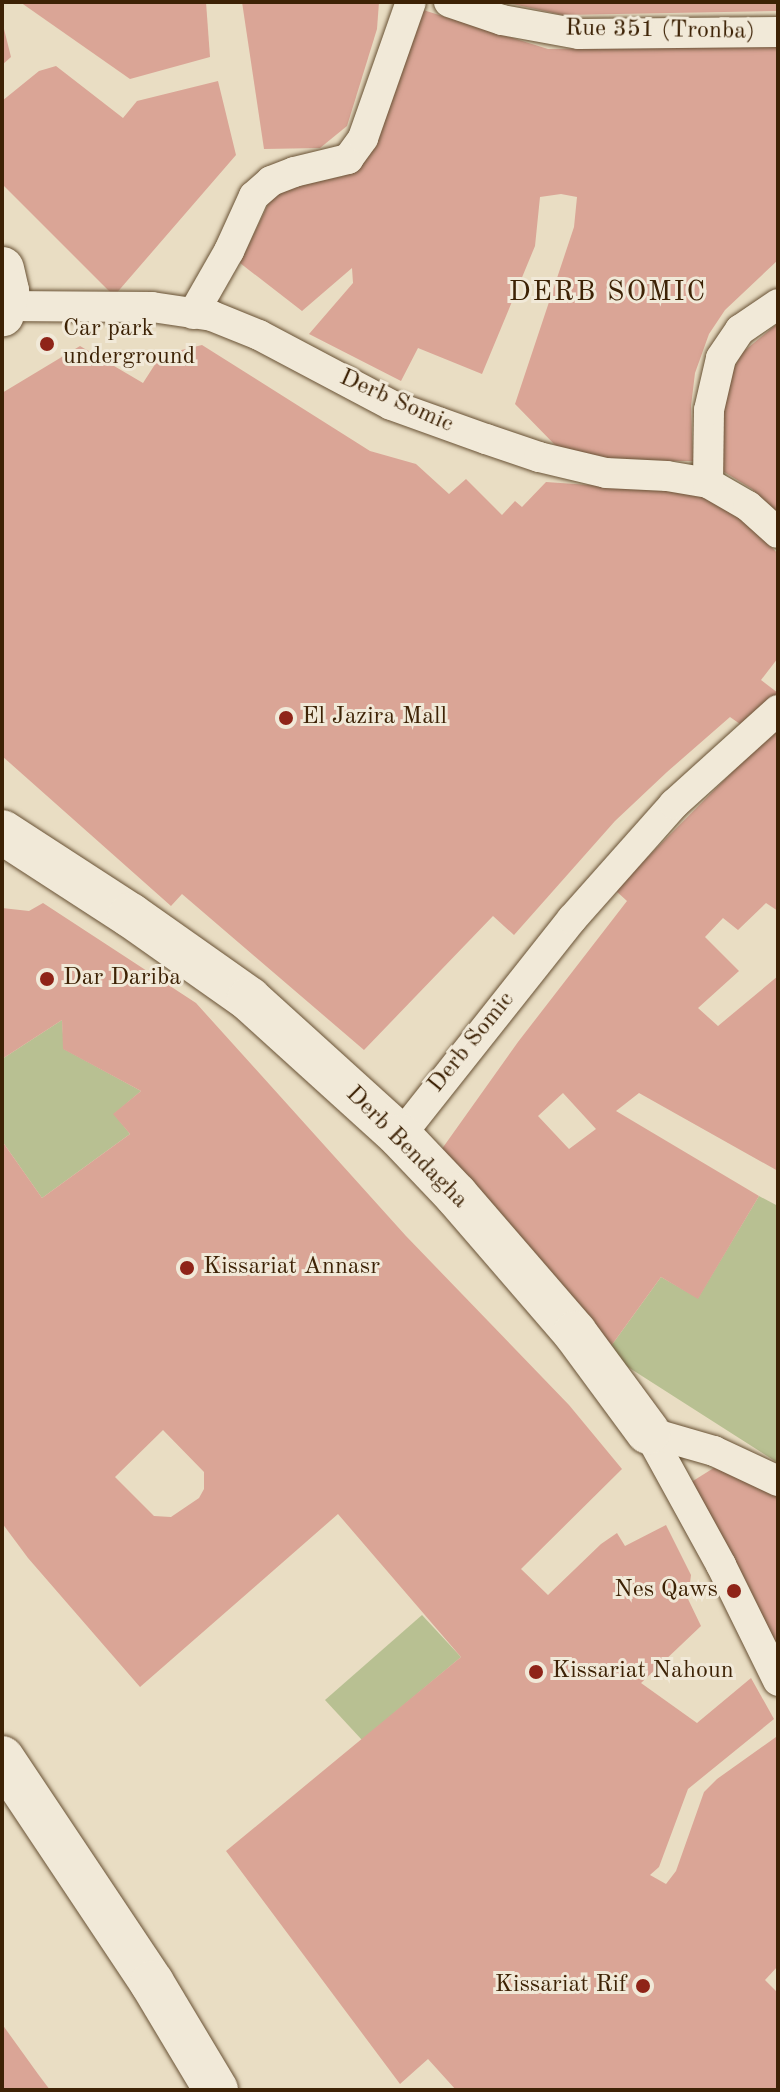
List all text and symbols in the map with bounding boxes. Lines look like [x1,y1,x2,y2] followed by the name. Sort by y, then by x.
[565,15,755,47] street label: Rue 351 (Tronba)
[509,276,707,310] district label: DERB SOMIC
[63,316,195,372] place label: Car park underground
[38,335,56,353] marker: Car park underground
[335,364,457,440] street label: Derb Somic
[302,704,447,732] place label: El Jazira Mall
[277,709,295,727] marker: El Jazira Mall
[63,965,181,993] place label: Dar Dariba
[38,970,56,988] marker: Dar Dariba
[423,987,521,1099] street label: Derb Somic
[339,1081,473,1215] street label: Derb Bendagha
[203,1254,380,1282] place label: Kissariat Annasr
[178,1259,196,1277] marker: Kissariat Annasr
[614,1577,718,1605] place label: Nes Qaws
[725,1582,743,1600] marker: Nes Qaws
[552,1658,734,1686] place label: Kissariat Nahoun
[527,1663,545,1681] marker: Kissariat Nahoun
[495,1972,627,2000] place label: Kissariat Rif
[634,1977,652,1995] marker: Kissariat Rif

